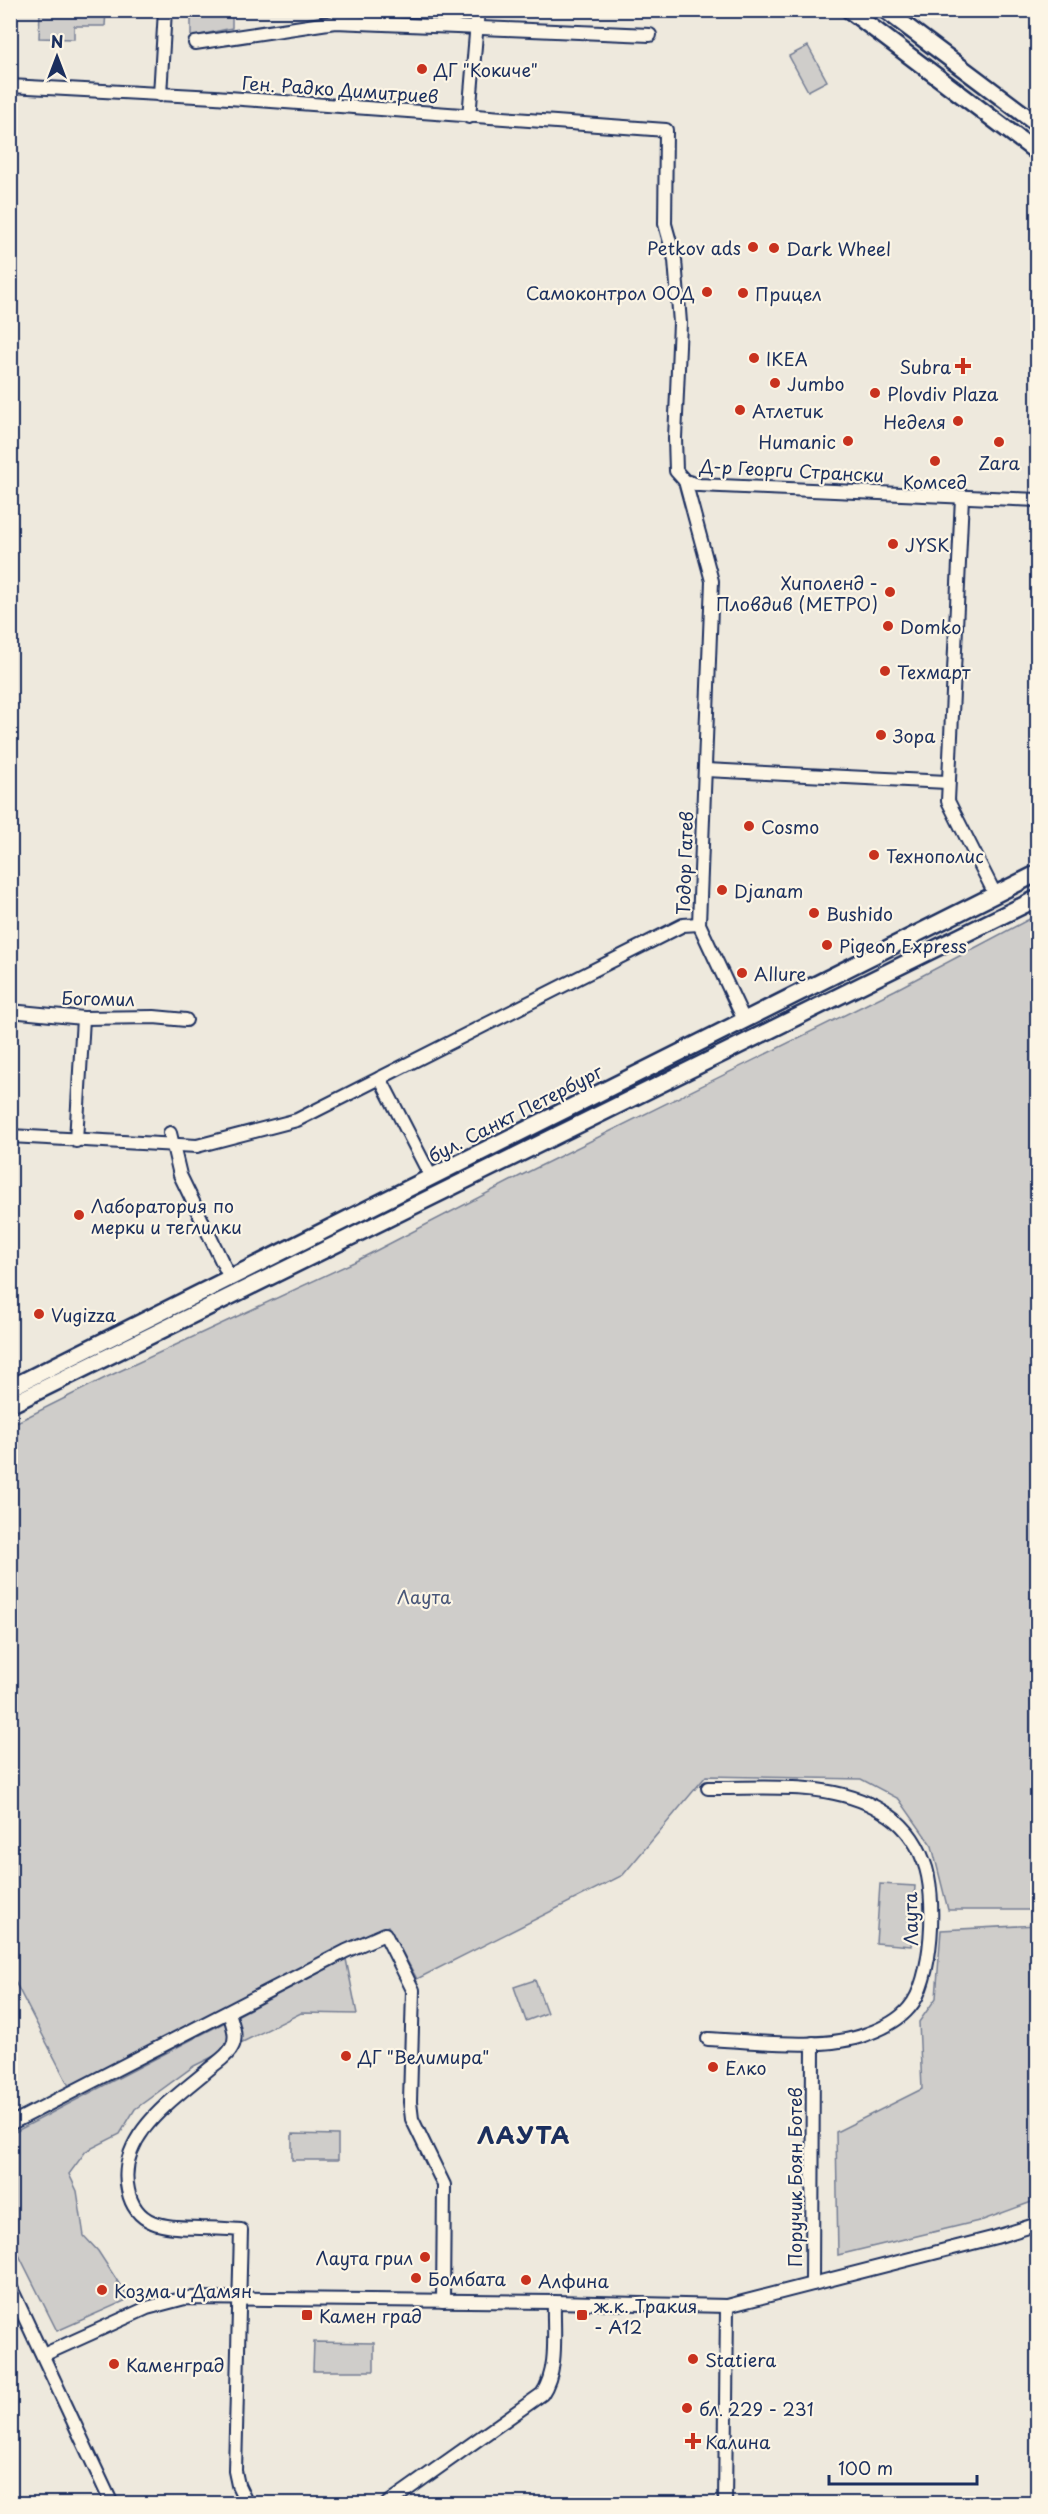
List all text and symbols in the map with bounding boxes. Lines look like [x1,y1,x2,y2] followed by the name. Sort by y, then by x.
[27,27,87,87] north arrow
[51,29,63,53] text: N
[433,56,538,83] place label: ДГ "Кокиче"
[415,62,429,76] marker: ДГ "Кокиче"
[241,69,439,109] street label: Ген. Радко Димитриев
[647,234,741,261] place label: Petkov ads
[786,235,891,262] place label: Dark Wheel
[746,240,760,254] marker: Petkov ads
[767,241,781,255] marker: Dark Wheel
[526,279,695,306] place label: Самоконтрол ООД
[755,280,822,307] place label: Прицел
[700,285,714,299] marker: Самоконтрол ООД
[736,286,750,300] marker: Прицел
[766,345,808,372] place label: IKEA
[747,351,761,365] marker: IKEA
[900,353,951,380] place label: Subra
[956,359,970,373] marker: Subra
[787,370,845,397] place label: Jumbo
[768,376,782,390] marker: Jumbo
[887,380,999,407] place label: Plovdiv Plaza
[868,386,882,400] marker: Plovdiv Plaza
[752,397,824,424] place label: Атлетик
[733,403,747,417] marker: Атлетик
[883,408,946,435] place label: Неделя
[951,414,965,428] marker: Неделя
[758,428,836,455] place label: Humanic
[841,434,855,448] marker: Humanic
[992,435,1006,449] marker: Zara
[978,449,1021,476] place label: Zara
[698,452,885,488] street label: Д-р Георги Странски
[928,454,942,468] marker: Комсед
[903,468,967,495] place label: Комсед
[905,531,950,558] place label: JYSK
[886,537,900,551] marker: JYSK
[716,569,878,617] place label: Хиполенд - Пловдив (МЕТРО)
[883,585,897,599] marker: Хиполенд - Пловдив (МЕТРО)
[900,613,961,640] place label: Domko
[881,619,895,633] marker: Domko
[897,658,971,685] place label: Техмарт
[878,664,892,678] marker: Техмарт
[892,722,936,749] place label: Зора
[874,728,888,742] marker: Зора
[669,811,699,915] street label: Тодор Гатев
[761,813,819,840] place label: Cosmo
[742,819,756,833] marker: Cosmo
[886,842,984,869] place label: Технополис
[867,848,881,862] marker: Технополис
[734,877,803,904] place label: Djanam
[715,883,729,897] marker: Djanam
[826,900,893,927] place label: Bushido
[807,906,821,920] marker: Bushido
[839,932,967,959] place label: Pigeon Express
[820,938,834,952] marker: Pigeon Express
[754,960,807,987] place label: Allure
[735,966,749,980] marker: Allure
[61,984,135,1012] street label: Богомил
[423,1057,608,1169] street label: бул. Санкт Петербург
[91,1192,242,1240] place label: Лаборатория по мерки и теглилки
[72,1208,86,1222] marker: Лаборатория по мерки и теглилки
[51,1301,117,1328] place label: Vugizza
[32,1307,46,1321] marker: Vugizza
[397,1583,451,1610] park label: Лаута
[896,1892,924,1946] street label: Лаута
[357,2043,490,2070] place label: ДГ "Велимира"
[339,2049,353,2063] marker: ДГ "Велимира"
[725,2054,766,2081] place label: Елко
[706,2060,720,2074] marker: Елко
[781,2087,808,2267] street label: Поручик Боян Ботев
[477,2116,571,2152] district label: ЛАУТА
[316,2244,413,2271] place label: Лаута грил
[418,2250,432,2264] marker: Лаута грил
[428,2265,506,2292] place label: Бомбата
[538,2267,610,2294] place label: Алфина
[409,2271,423,2285] marker: Бомбата
[519,2273,533,2287] marker: Алфина
[114,2277,252,2304] place label: Козма и Дамян
[95,2283,109,2297] marker: Козма и Дамян
[594,2292,697,2340] place label: ж.к. Тракия - А12
[319,2302,422,2329] place label: Камен град
[300,2308,314,2322] marker: Камен град
[575,2308,589,2322] marker: ж.к. Тракия - А12
[705,2346,776,2373] place label: Statiera
[126,2351,224,2378] place label: Каменград
[686,2352,700,2366] marker: Statiera
[107,2357,121,2371] marker: Каменград
[699,2395,814,2422] place label: бл. 229 - 231
[680,2401,694,2415] marker: бл. 229 - 231
[705,2428,771,2455] place label: Калина
[686,2434,700,2448] marker: Калина
[829,2448,978,2486] scale bar
[838,2454,893,2481] text: 100 m

